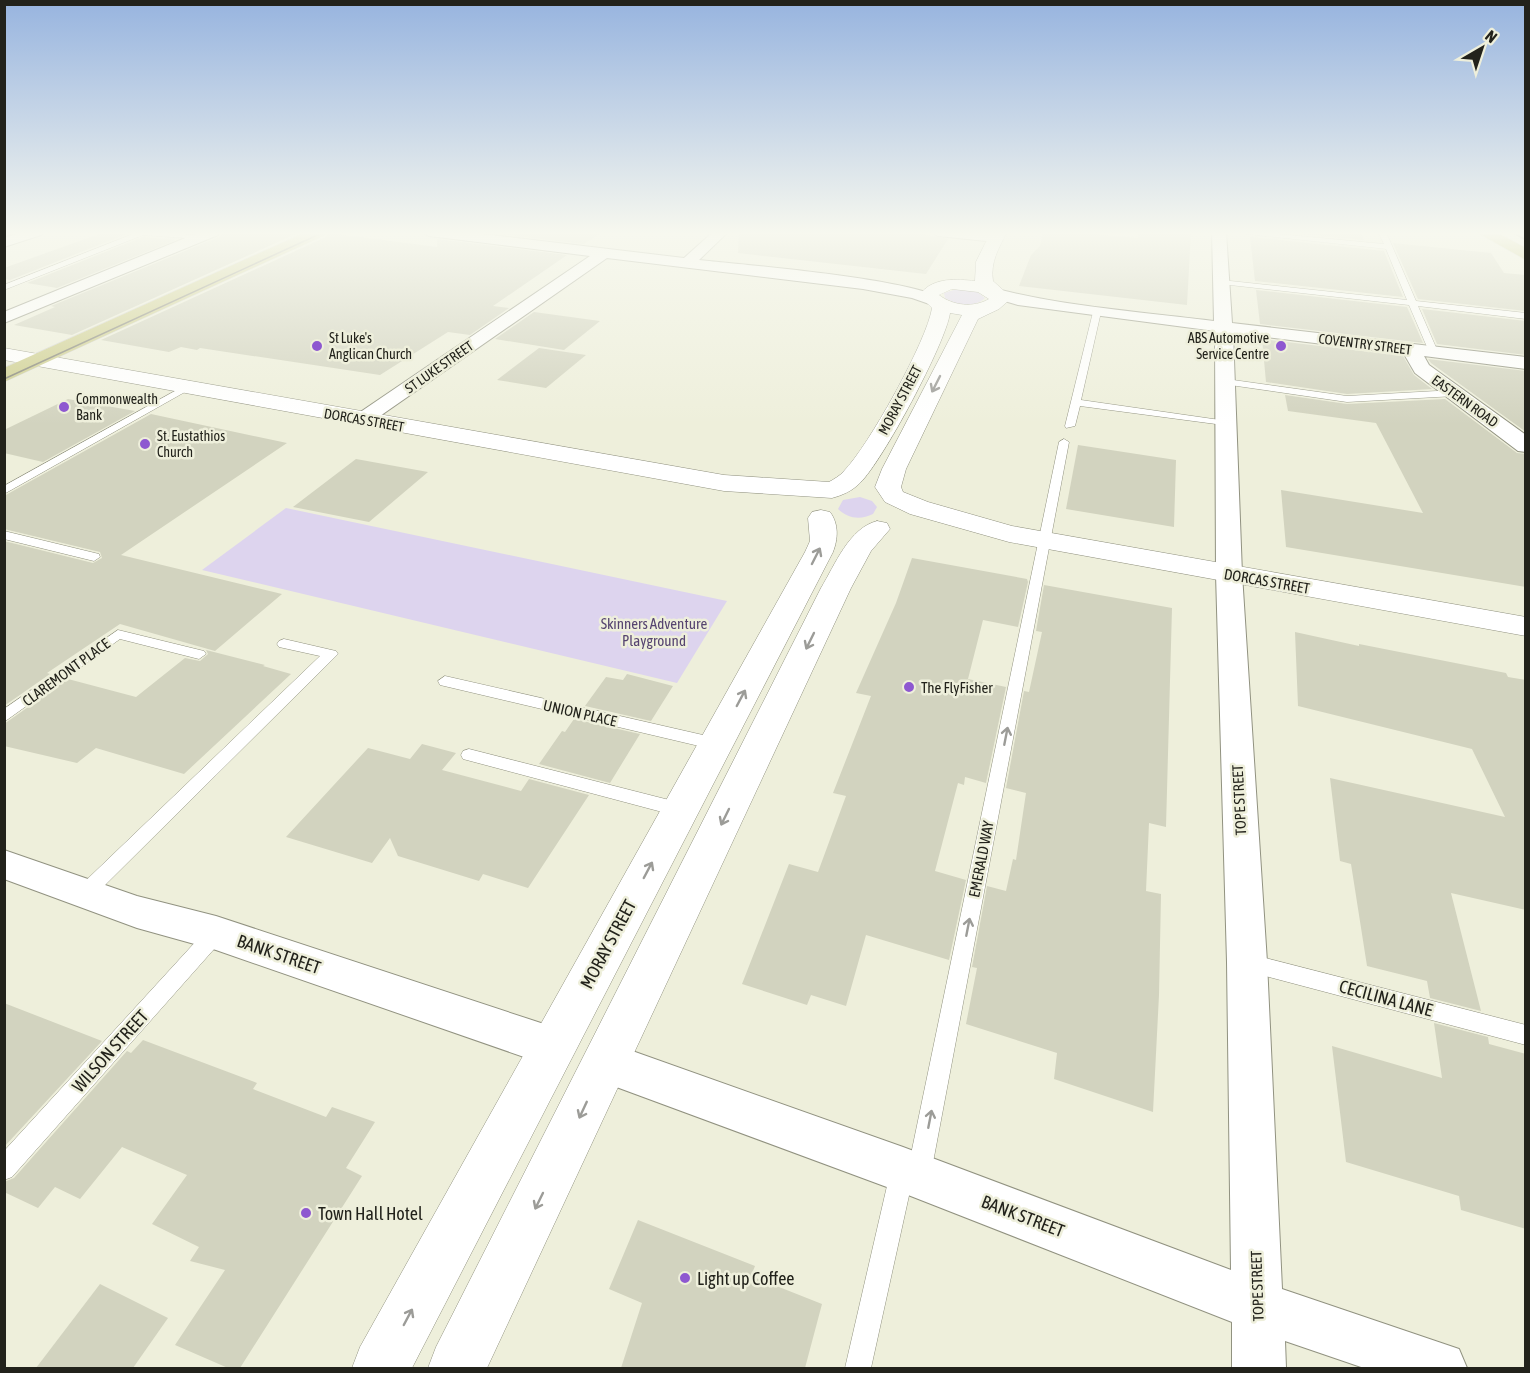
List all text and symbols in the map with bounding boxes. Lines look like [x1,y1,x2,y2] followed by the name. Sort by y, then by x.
[1452,18,1512,78] north arrow
[1482,26,1501,46] text: N
[329,330,412,362] place label: St Luke's Anglican Church
[1188,330,1269,362] place label: ABS Automotive Service Centre
[1318,330,1412,358] street label: COVENTRY STREET
[402,338,476,396] street label: ST LUKE STREET
[310,339,324,353] marker: St Luke's Anglican Church
[1274,339,1288,353] marker: ABS Automotive Service Centre
[875,363,925,437] street label: MORAY STREET
[1429,372,1501,430] street label: EASTERN ROAD
[930,374,941,392] one-way arrow
[76,391,158,423] place label: Commonwealth Bank
[57,400,71,414] marker: Commonwealth Bank
[323,405,405,435] street label: DORCAS STREET
[157,428,225,460] place label: St. Eustathios Church
[138,437,152,451] marker: St. Eustathios Church
[811,547,823,565] one-way arrow
[1223,565,1312,597] street label: DORCAS STREET
[601,615,707,649] park label: Skinners Adventure Playground
[804,632,816,650] one-way arrow
[19,634,113,709] street label: CLAREMONT PLACE
[921,679,993,696] place label: The FlyFisher
[902,680,916,694] marker: The FlyFisher
[736,689,747,707] one-way arrow
[542,696,619,730] street label: UNION PLACE
[1001,727,1012,746] one-way arrow
[1229,764,1249,836] street label: TOPE STREET
[719,807,731,825] one-way arrow
[965,819,997,899] street label: EMERALD WAY
[643,861,654,879] one-way arrow
[576,896,640,992] street label: MORAY STREET
[963,918,974,938] one-way arrow
[234,930,324,978] street label: BANK STREET
[1337,975,1435,1021] street label: CECILINA LANE
[68,1005,152,1096] street label: WILSON STREET
[576,1100,588,1118] one-way arrow
[925,1109,936,1129] one-way arrow
[532,1191,544,1209] one-way arrow
[979,1191,1067,1241] street label: BANK STREET
[318,1203,423,1224] place label: Town Hall Hotel
[299,1206,313,1220] marker: Town Hall Hotel
[1247,1250,1267,1322] street label: TOPE STREET
[697,1268,795,1289] place label: Light up Coffee
[678,1271,692,1285] marker: Light up Coffee
[402,1309,414,1326] one-way arrow

